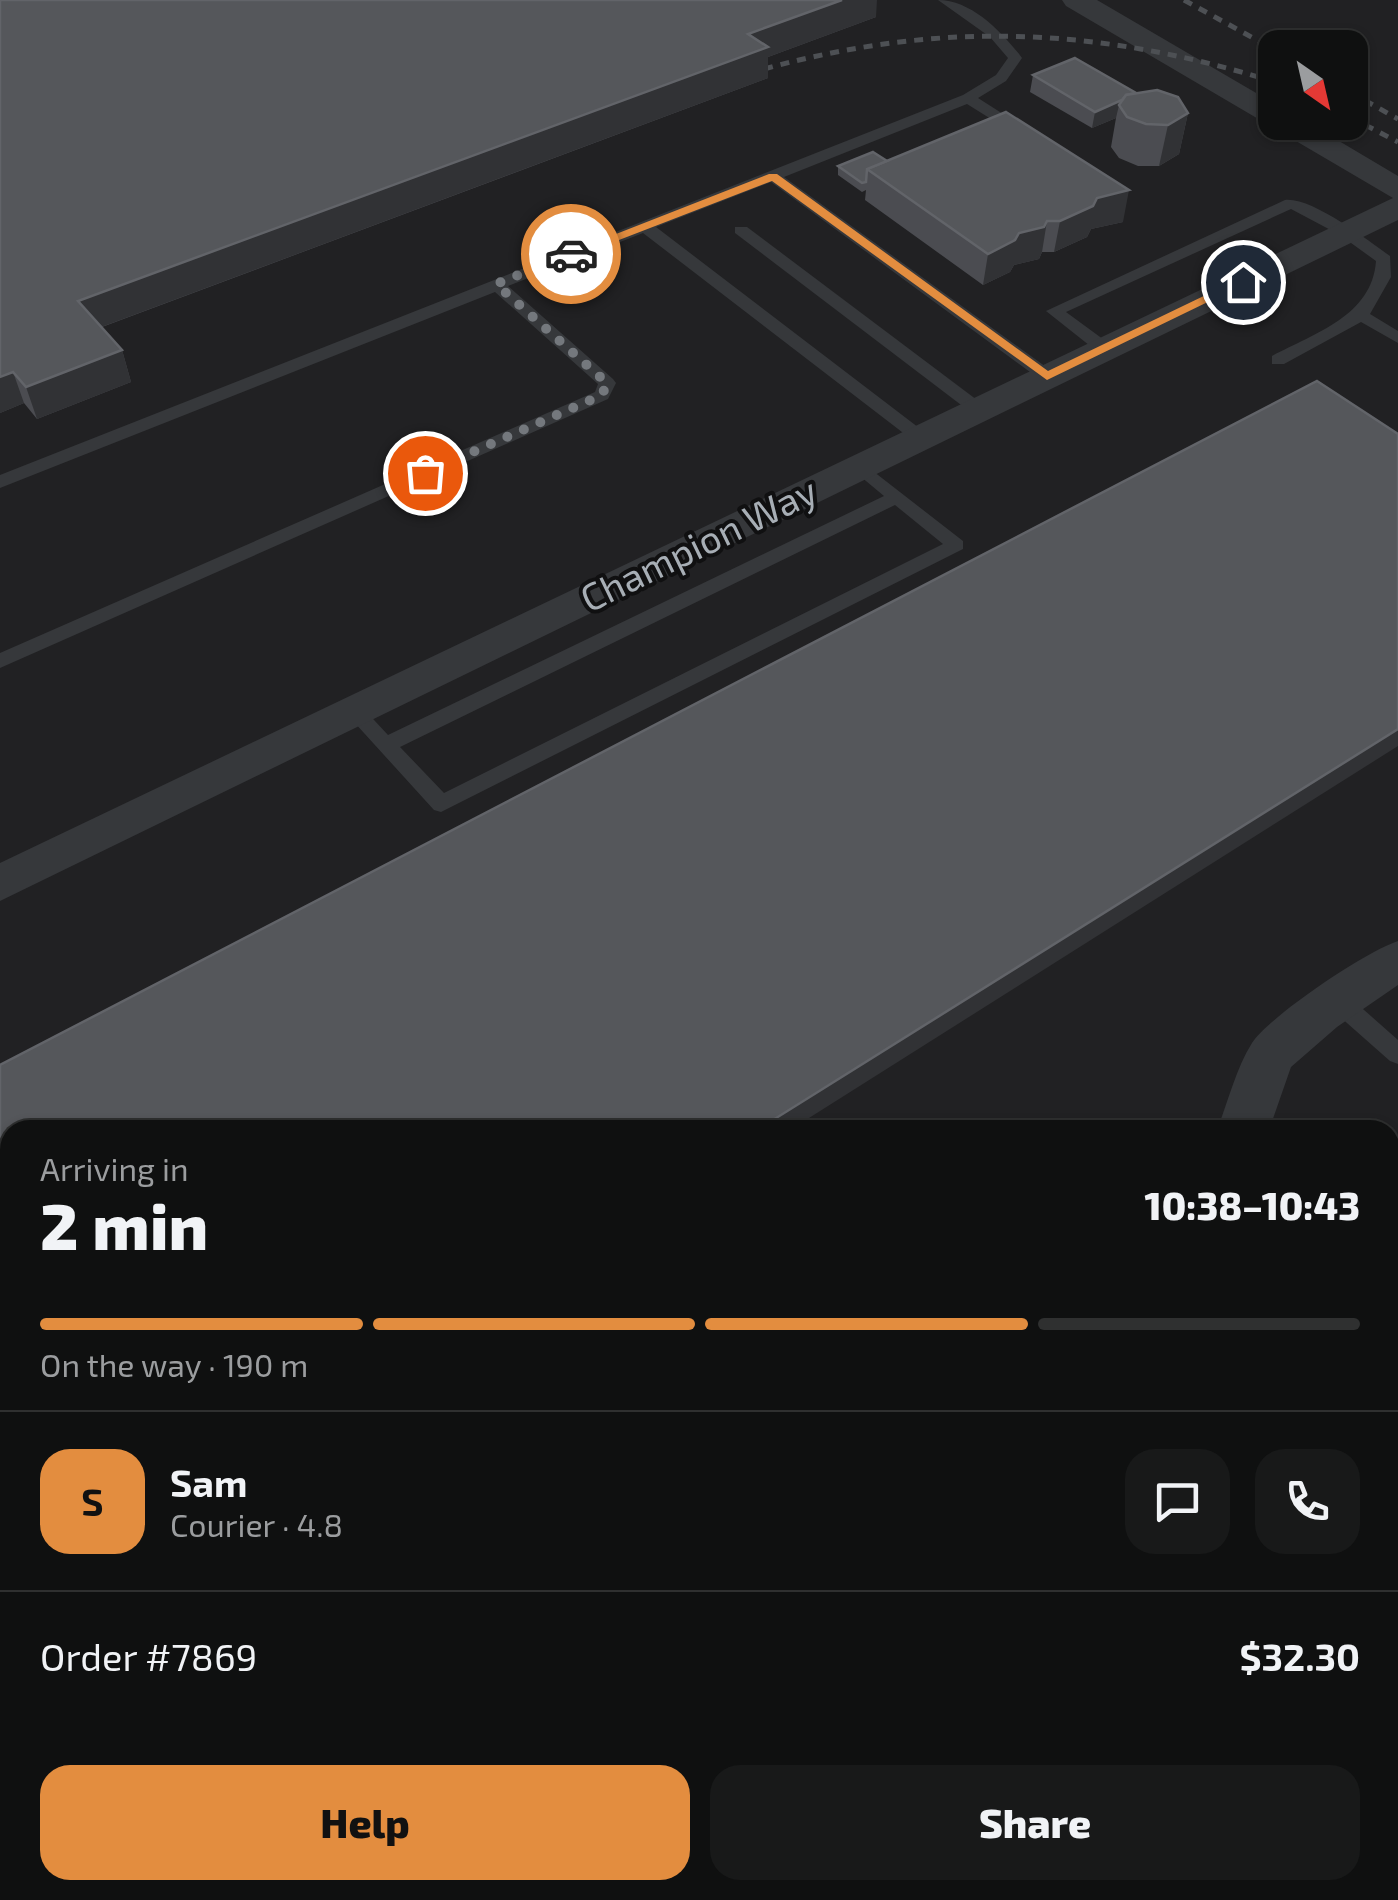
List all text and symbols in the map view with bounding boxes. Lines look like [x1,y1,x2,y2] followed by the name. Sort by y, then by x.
[1258,30,1368,140] north arrow
[1258,30,1368,140] map controls
[521,204,621,304] courier
[544,227,599,282] icon: car
[1201,240,1286,325] pin
[1216,255,1271,310] icon: home
[383,431,468,516] pin
[398,446,453,501] icon: bag
[572,466,824,620] street label: Champion Way
[40,1149,189,1187] text: Arriving in
[1145,1182,1360,1228] text: 10:38–10:43
[40,1185,208,1263] text: 2 min
[40,1345,308,1383] text: On the way · 190 m
[1125,1449,1230,1554] button: chat
[1255,1449,1360,1554] button: phone
[170,1459,247,1505] text: Sam
[81,1478,104,1524] text: S
[170,1505,343,1543] text: Courier · 4.8
[40,1633,257,1679] text: Order #7869
[1240,1633,1360,1679] text: $32.30
[40,1765,690,1880] button: Help
[710,1765,1360,1880] button: Share

